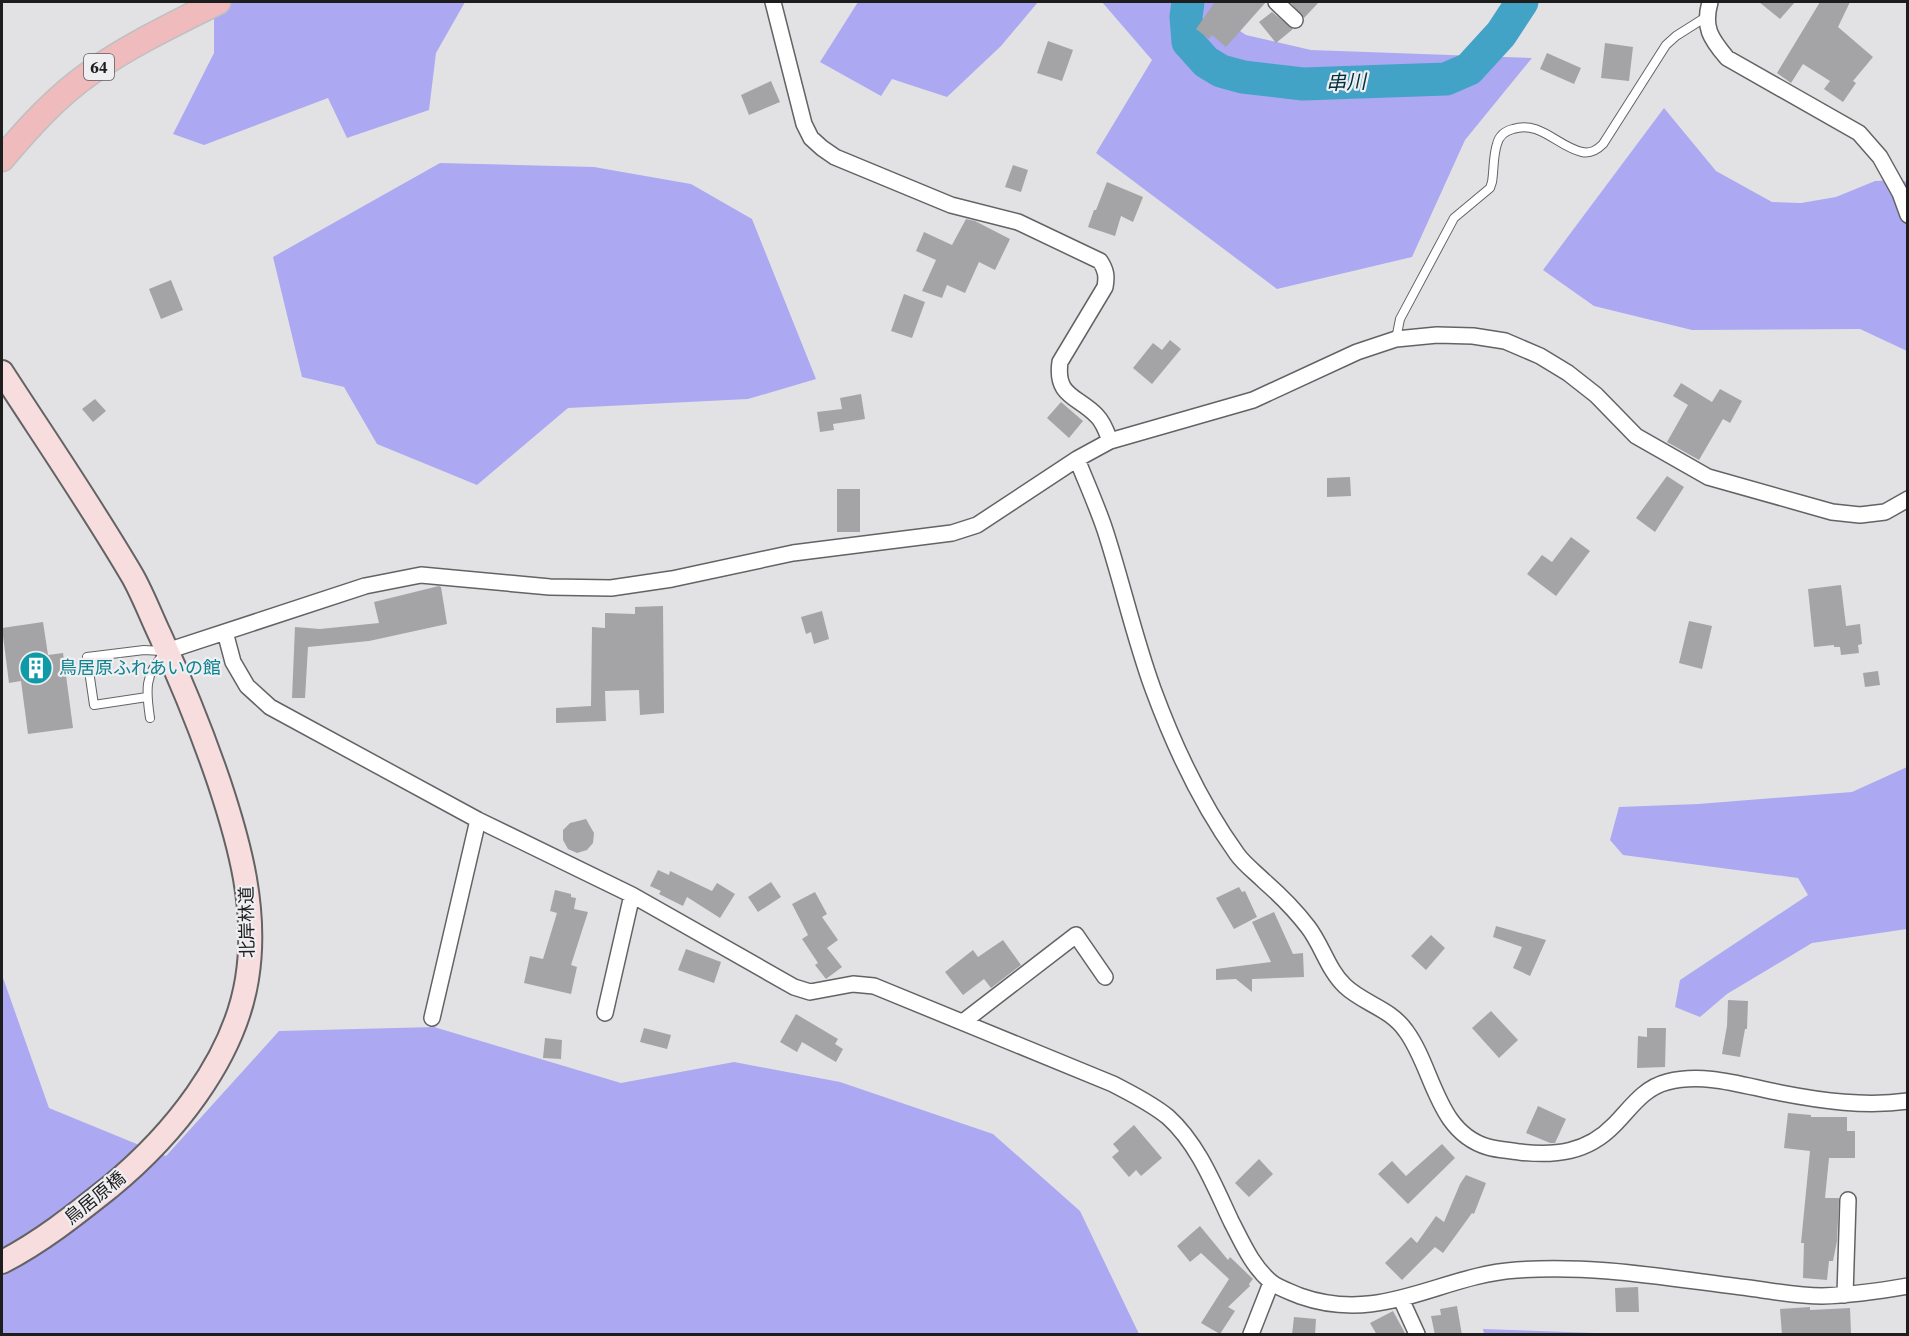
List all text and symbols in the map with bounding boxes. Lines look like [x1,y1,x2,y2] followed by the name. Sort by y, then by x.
[84,54,114,80] road number: 64
[1326,67,1368,97] water label: 串川
[18,650,54,686] building icon: 鳥居原ふれあいの館
[59,655,221,680] place label: 鳥居原ふれあいの館
[233,886,260,958] street label: 北岸林道
[59,1165,131,1230] street label: 鳥居原橋

